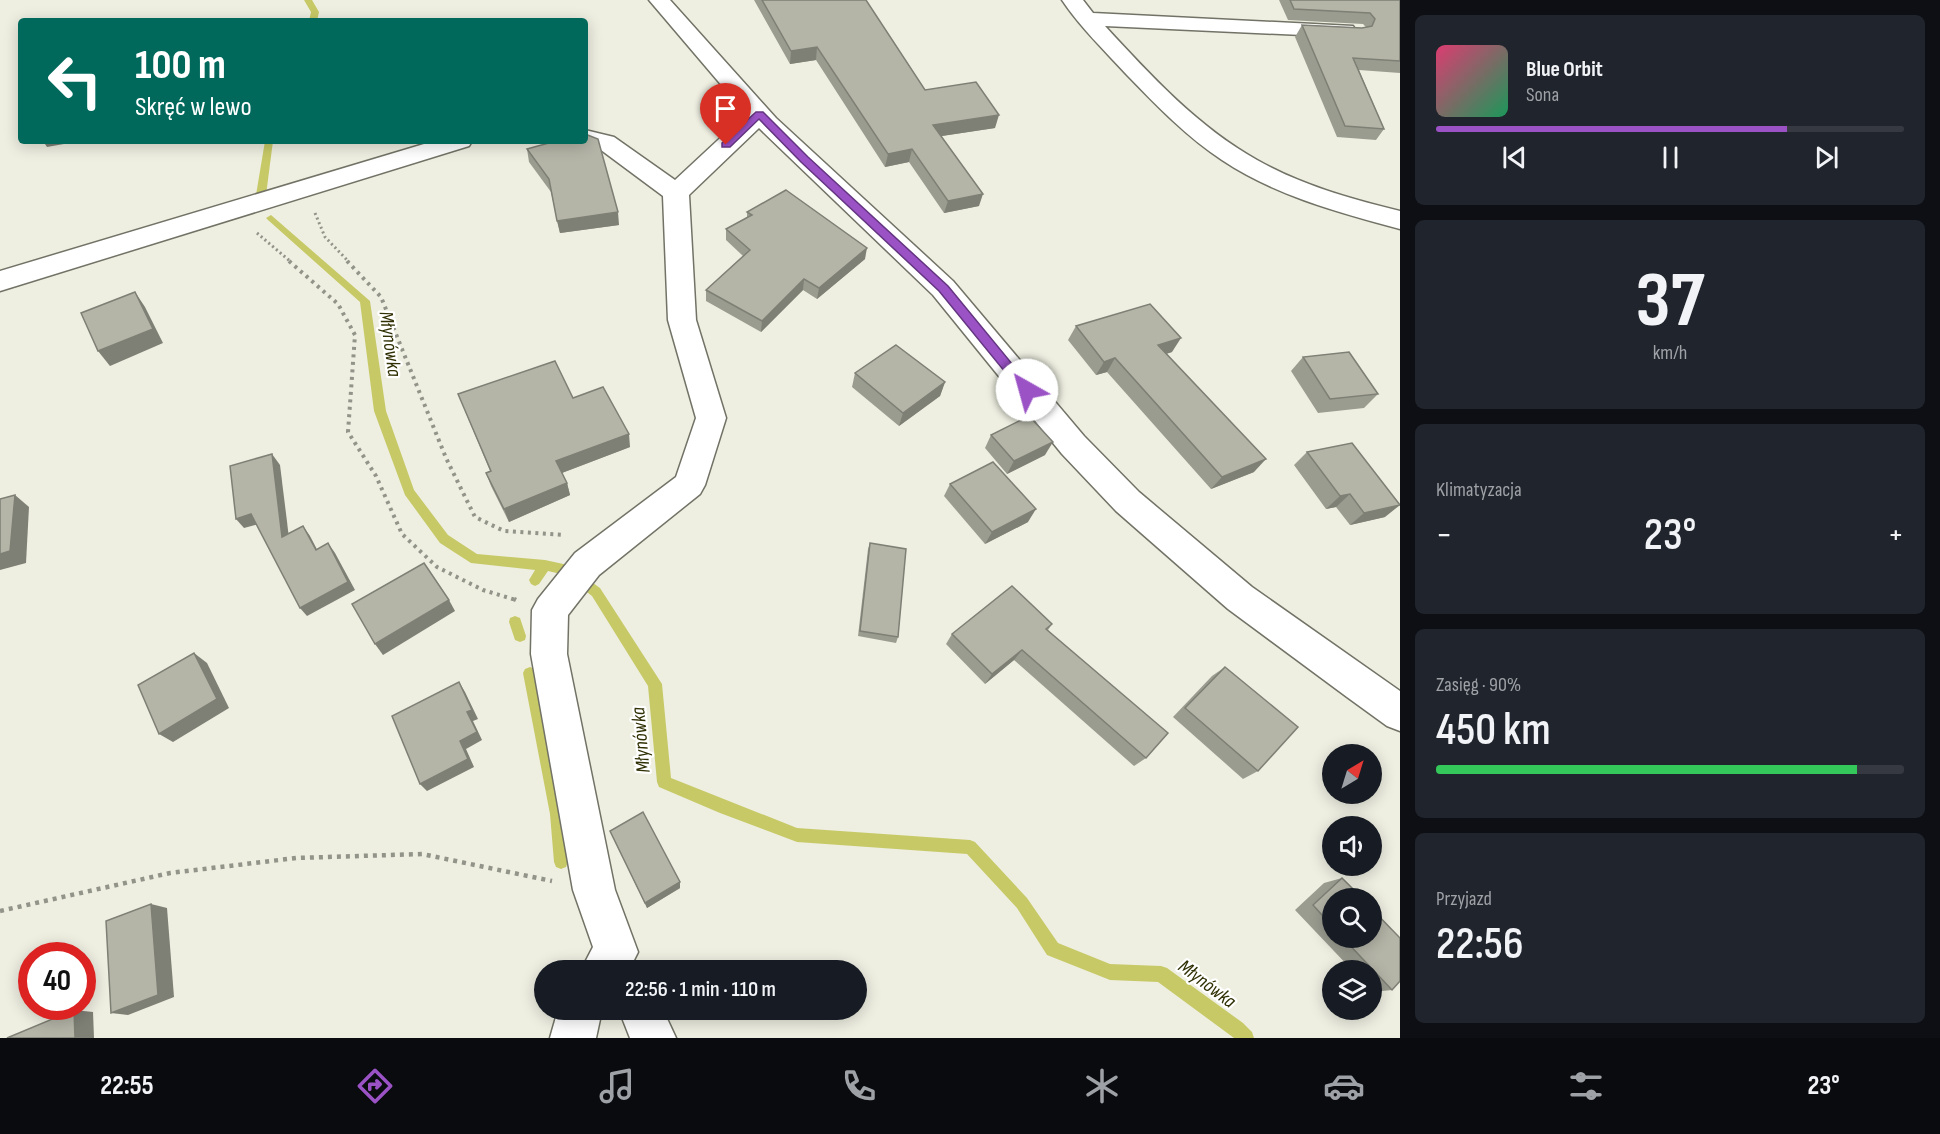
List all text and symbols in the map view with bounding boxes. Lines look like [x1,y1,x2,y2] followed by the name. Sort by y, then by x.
[135,40,226,91] text: 100 m
[36,42,114,120] icon: left
[1526,56,1603,83] text: Blue Orbit
[700,83,751,145] pin
[1526,83,1559,107] text: Sona
[135,91,252,123] text: Skręć w lewo
[709,92,742,125] icon: arrive
[1498,141,1531,174] icon: previous
[1654,141,1687,174] icon: pause
[1810,141,1843,174] icon: next
[1636,255,1704,348] text: 37
[374,310,406,378] water label: Młynówka
[1653,341,1687,365] text: km/h
[995,358,1059,422] position arrow
[1436,478,1522,502] text: Klimatyzacja
[1644,508,1696,563] text: 23°
[1436,515,1452,555] text: −
[1888,515,1904,555] text: +
[1436,673,1521,697] text: Zasięg · 90%
[1436,703,1551,758] text: 450 km
[626,706,656,774] water label: Młynówka
[1322,744,1382,804] north arrow
[1322,744,1382,1020] map controls
[1322,816,1382,876] button: sound
[1436,887,1492,911] text: Przyjazd
[1322,888,1382,948] button: search
[1436,917,1523,972] text: 22:56
[18,942,96,1020] speed limit sign: 40
[1173,955,1241,1013] water label: Młynówka
[1322,960,1382,1020] button: layers
[625,976,776,1003] text: 22:56 · 1 min · 110 m
[354,1065,396,1107] icon: directions
[596,1065,638,1107] icon: music
[838,1065,880,1107] icon: phone
[1081,1065,1123,1107] icon: climate
[1323,1065,1365,1107] icon: car
[1565,1065,1607,1107] icon: filters
[100,1070,154,1102] text: 22:55
[1807,1070,1840,1102] text: 23°

